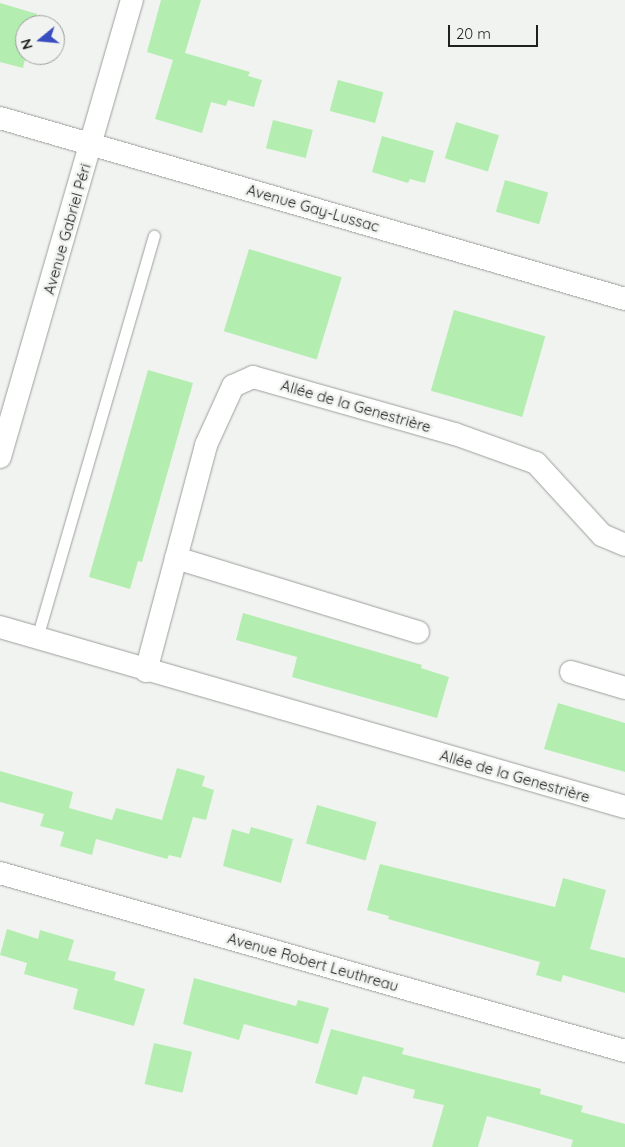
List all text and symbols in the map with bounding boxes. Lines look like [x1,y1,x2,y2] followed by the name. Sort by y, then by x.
[15,15,65,65] north arrow
[450,15,540,47] scale bar
[456,24,491,43] text: 20 m
[17,37,37,52] text: N
[40,161,94,297] street label: Avenue Gabriel Péri
[245,180,381,236] street label: Avenue Gay-Lussac
[279,376,433,436] street label: Allée de la Genestrière
[438,746,592,806] street label: Allée de la Genestrière
[225,929,401,995] street label: Avenue Robert Leuthreau

